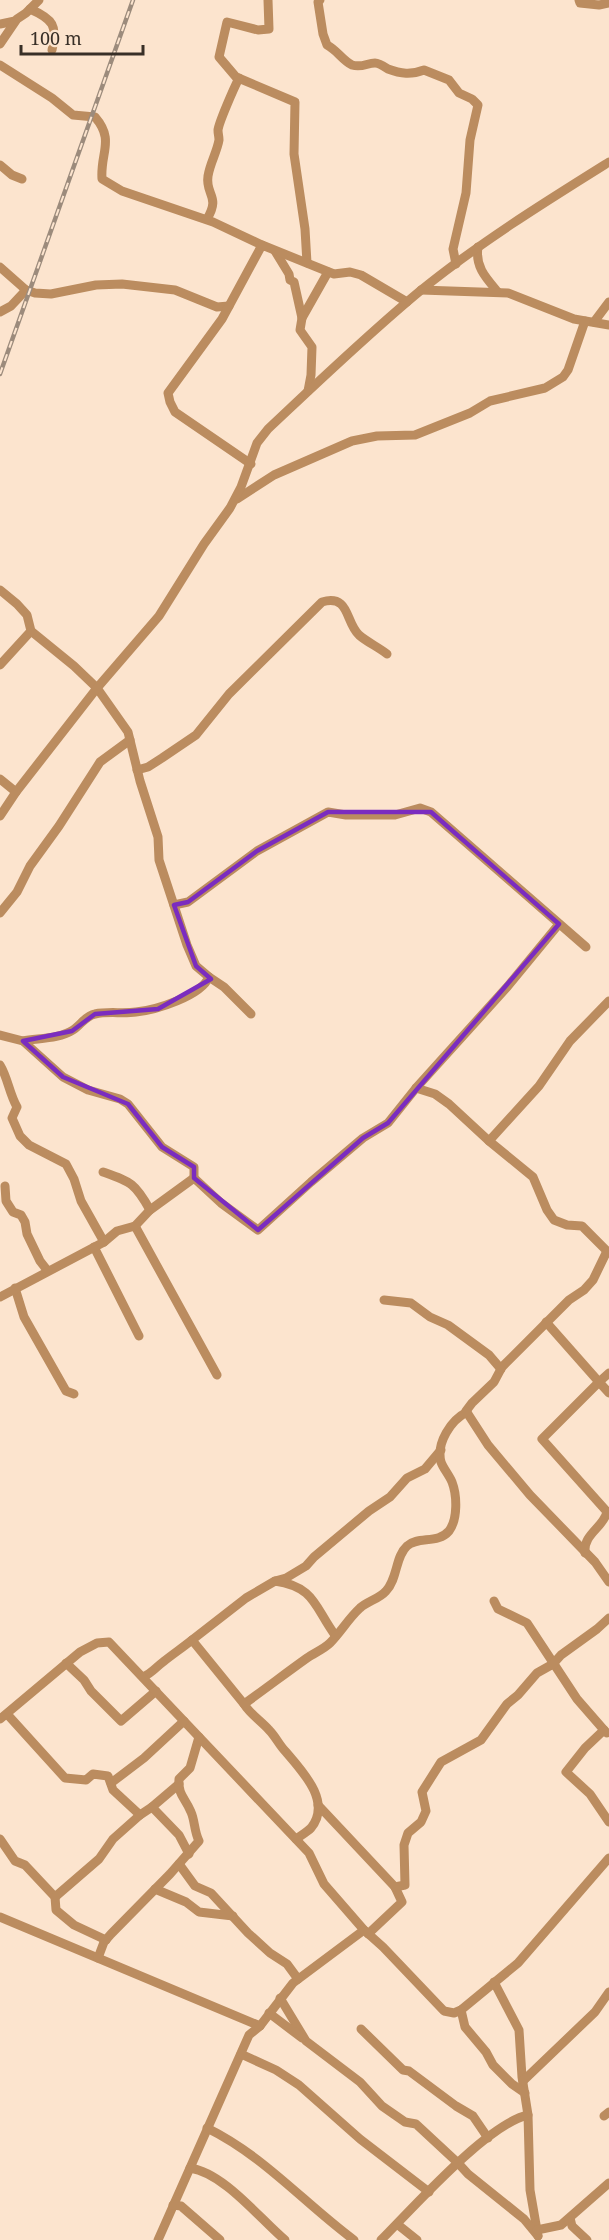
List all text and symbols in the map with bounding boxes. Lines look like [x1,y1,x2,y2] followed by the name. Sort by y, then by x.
[21,18,142,56] scale bar
[30,26,82,50] text: 100 m

